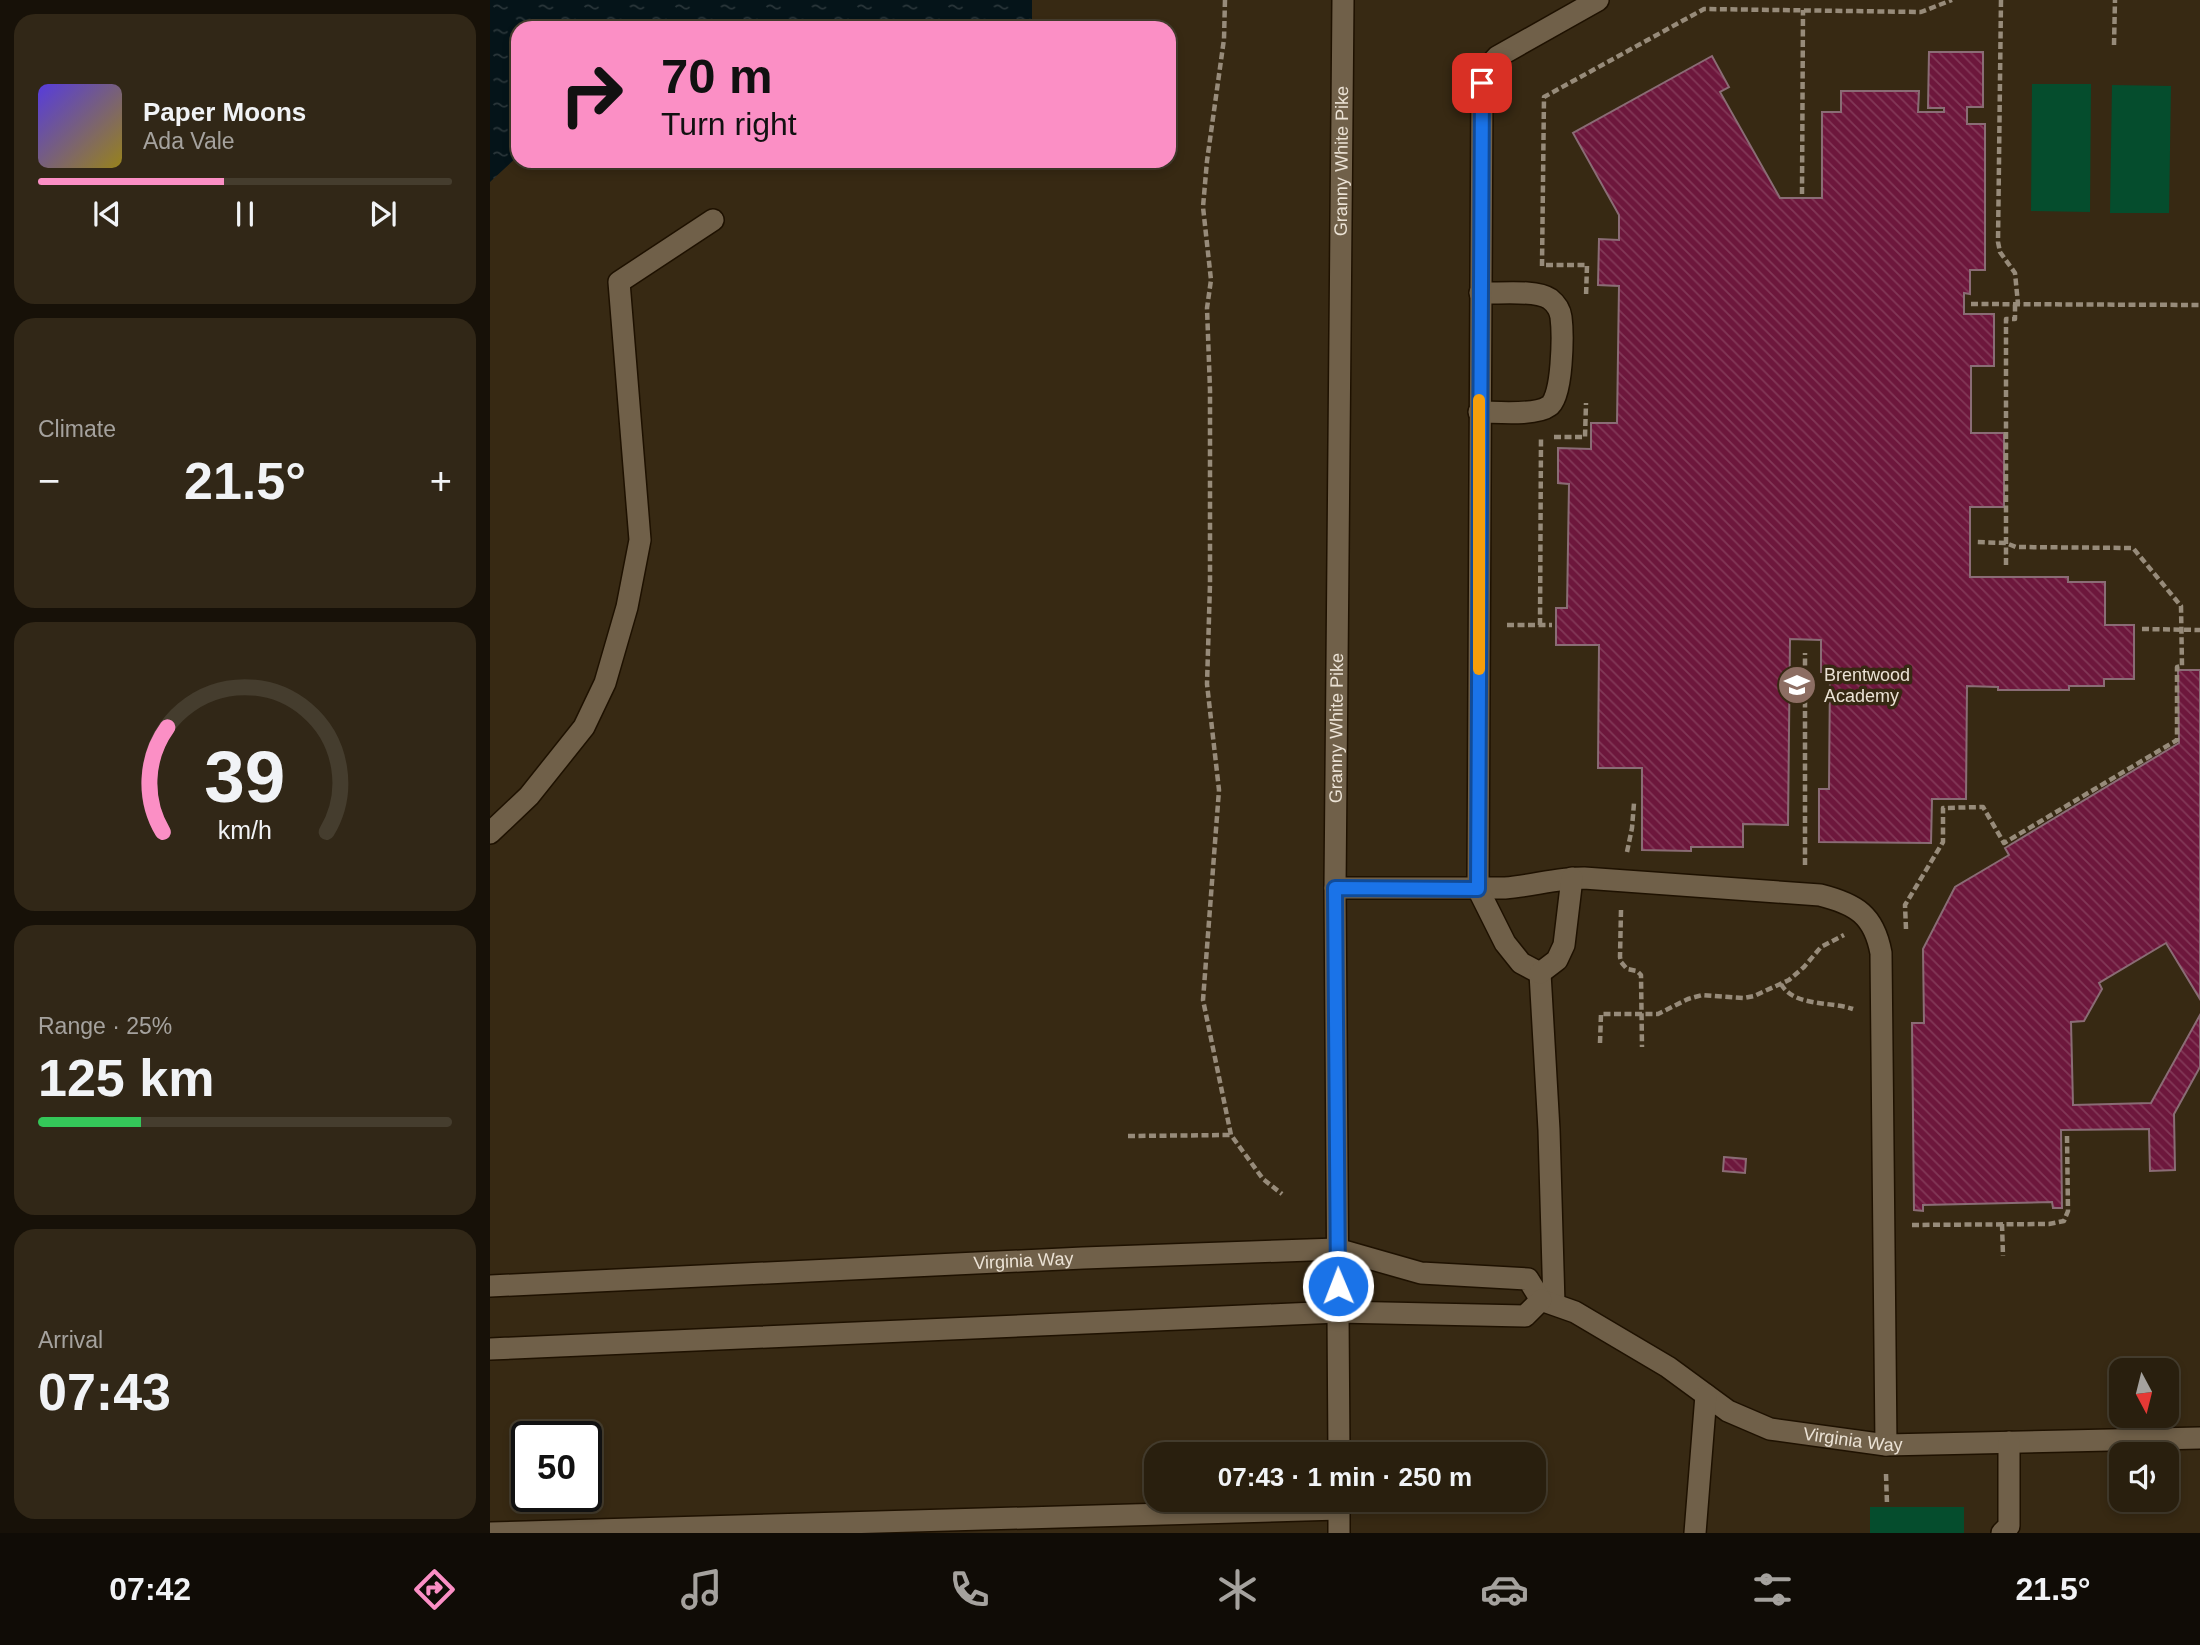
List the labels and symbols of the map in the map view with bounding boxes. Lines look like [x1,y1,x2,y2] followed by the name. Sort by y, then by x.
[1452,53,1512,113] pin
[1331,86,1352,236] street label: Granny White Pike
[1326,653,1347,803] street label: Granny White Pike
[1776,664,1818,706] school or university icon: Brentwood Academy
[1824,665,1910,706] place label: Brentwood Academy
[973,1248,1074,1273] street label: Virginia Way
[1301,1249,1375,1323] position arrow
[2109,1358,2179,1428] north arrow
[511,1421,602,1512] speed limit sign: 50
[1802,1424,1903,1455] street label: Virginia Way

